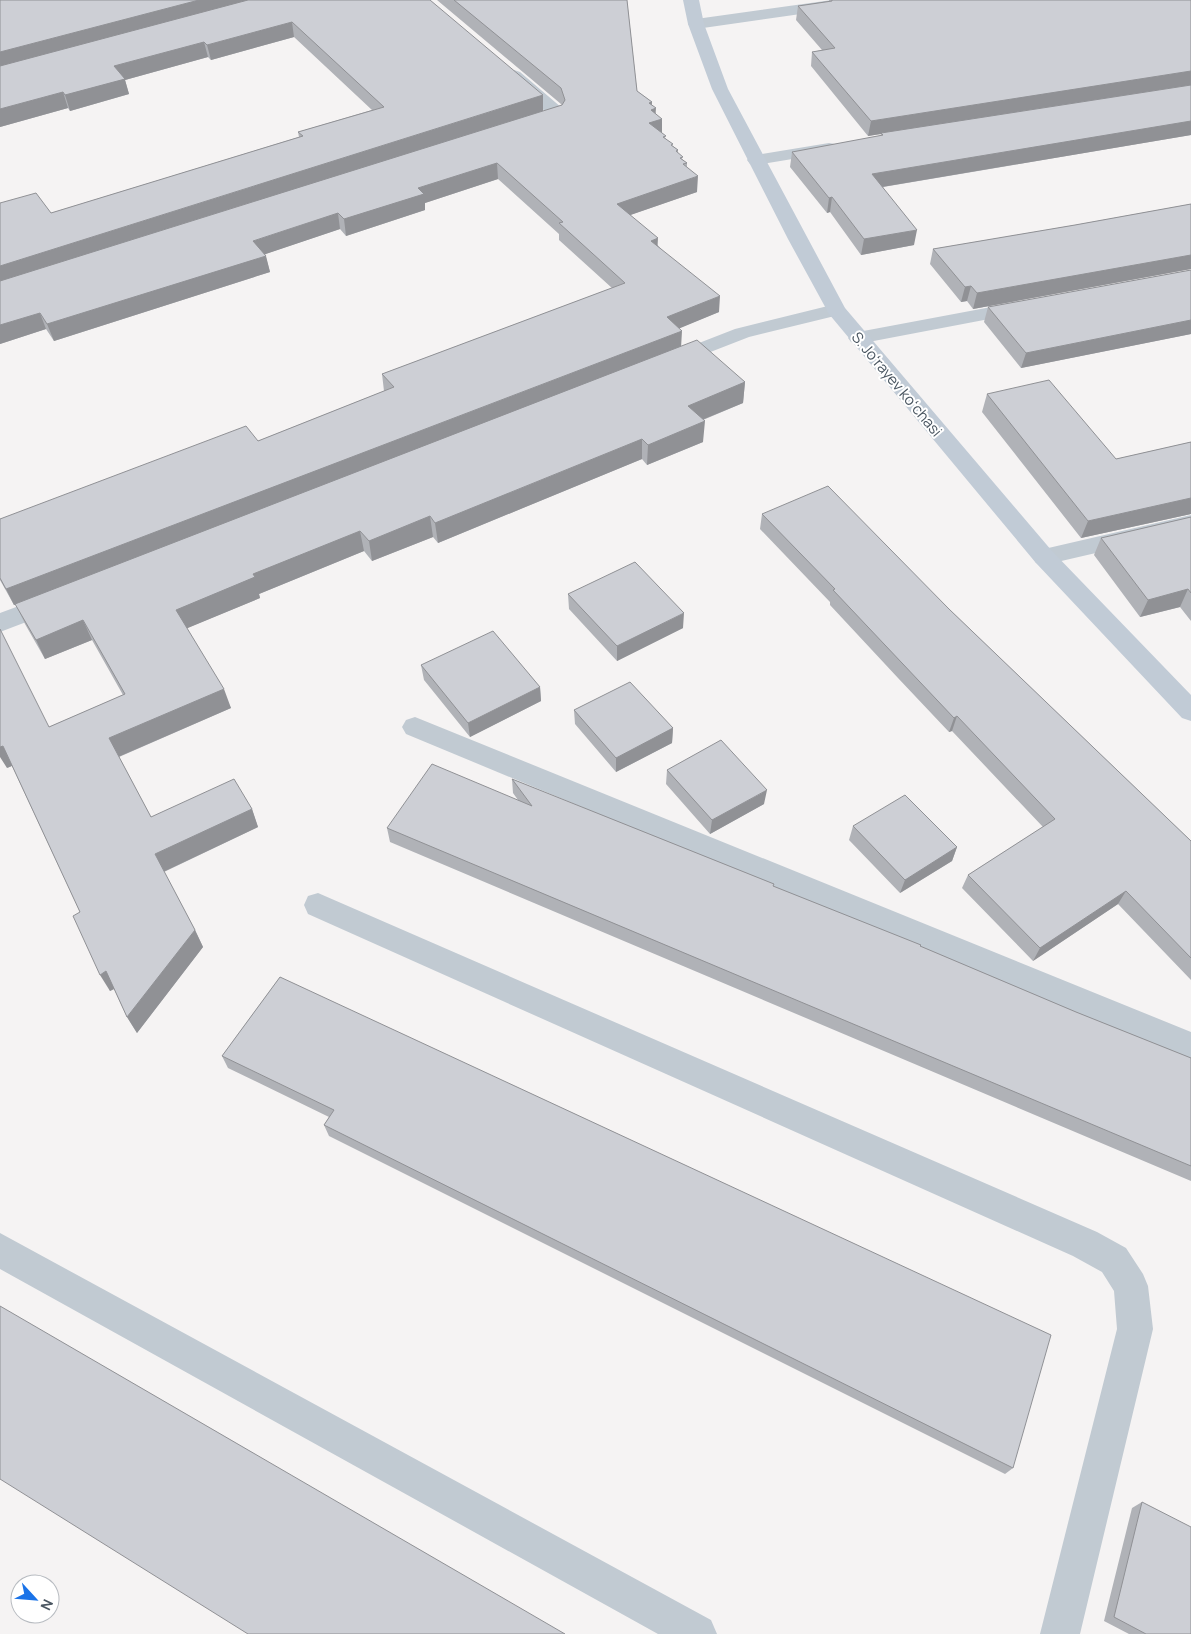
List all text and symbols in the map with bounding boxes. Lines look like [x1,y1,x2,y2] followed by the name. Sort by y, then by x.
[847,327,947,441] street label: S. Joʻrayev koʻchasi
[10,1574,60,1624] north arrow
[36,1596,58,1614] text: N

